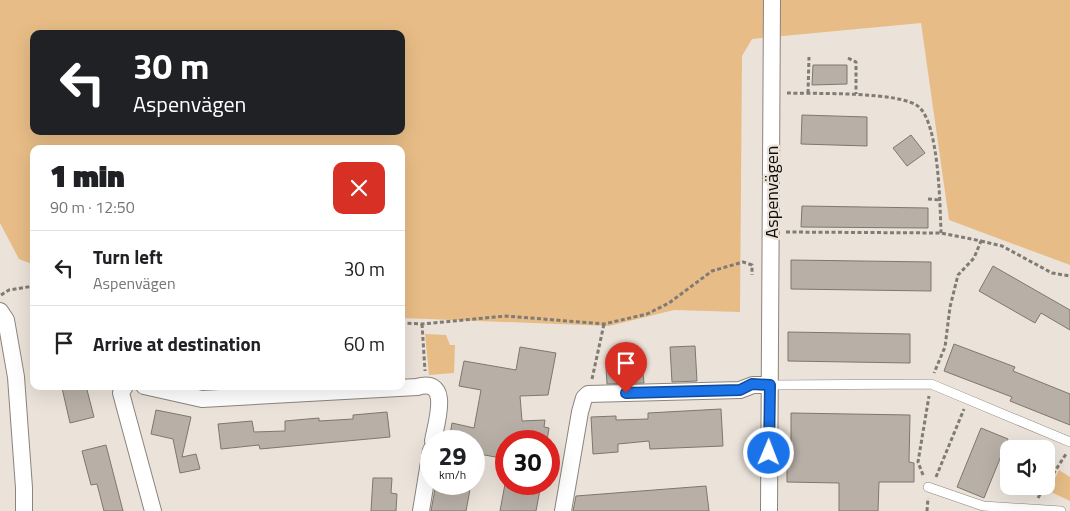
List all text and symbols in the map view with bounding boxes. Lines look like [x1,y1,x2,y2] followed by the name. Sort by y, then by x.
[133,39,209,93] text: 30 m
[50,50,115,115] icon: left
[133,87,246,121] text: Aspenvägen
[758,146,785,238] street label: Aspenvägen
[50,153,125,199] text: 1 min
[333,162,385,214] button: close
[50,195,135,219] text: 90 m · 12:50
[93,242,163,271] text: Turn left
[50,254,78,282] icon: left
[344,254,385,283] text: 30 m
[93,271,175,295] text: Aspenvägen
[50,329,78,357] icon: arrive
[93,329,261,358] text: Arrive at destination
[344,329,385,358] text: 60 m
[605,342,647,393] pin
[612,349,640,377] icon: arrive
[742,426,794,478] position arrow
[495,430,560,495] speed limit sign: 30
[438,437,467,475] text: 29
[1000,440,1055,495] map controls
[1000,440,1055,495] button: sound
[439,465,466,484] text: km/h

